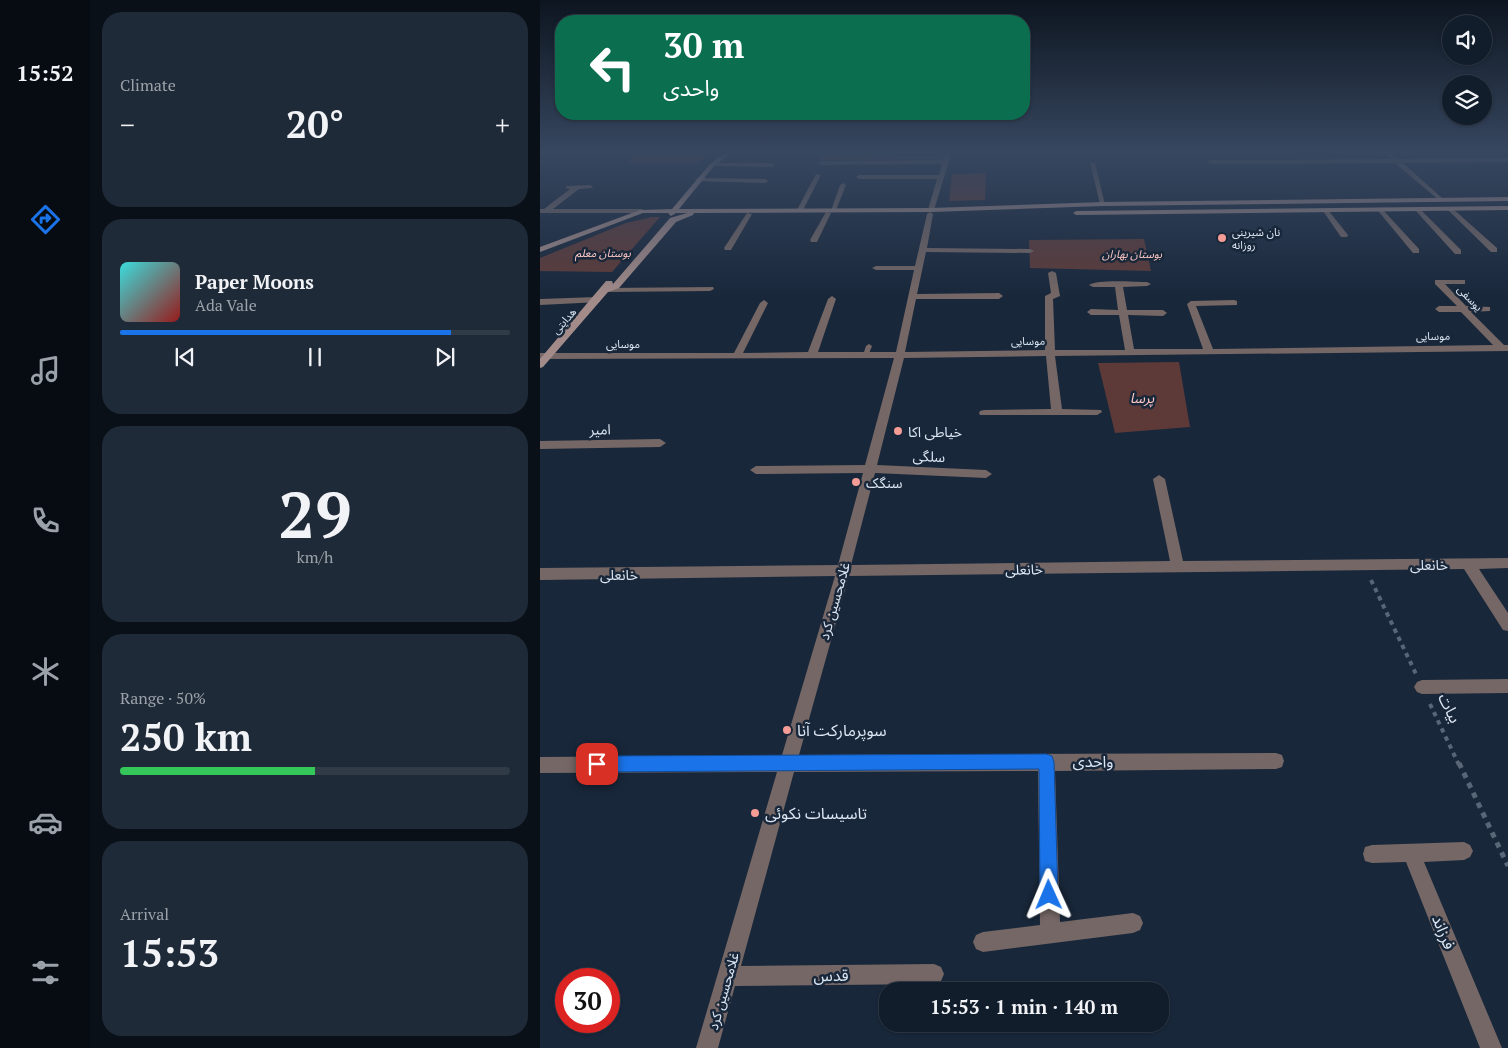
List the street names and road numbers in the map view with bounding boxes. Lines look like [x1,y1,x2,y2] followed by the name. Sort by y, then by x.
[1454,282,1486,314] street label: یوسفی
[549,305,579,337] street label: هدایتی
[1416,329,1450,343] street label: موسایی
[1011,334,1045,348] street label: موسایی
[606,337,640,351] street label: موسایی
[588,419,611,439] street label: امیر
[912,446,946,466] street label: سلگی
[1410,555,1448,574] street label: خانعلی
[1005,559,1043,579] street label: خانعلی
[814,560,854,642] street label: غلامحسین کرد
[600,565,638,584] street label: خانعلی
[1433,689,1467,727] street label: بیات
[1072,750,1114,772] street label: واحدی
[1427,911,1461,953] street label: فرزاند
[703,950,743,1032] street label: غلامحسین کرد
[813,964,849,986] street label: قدس

